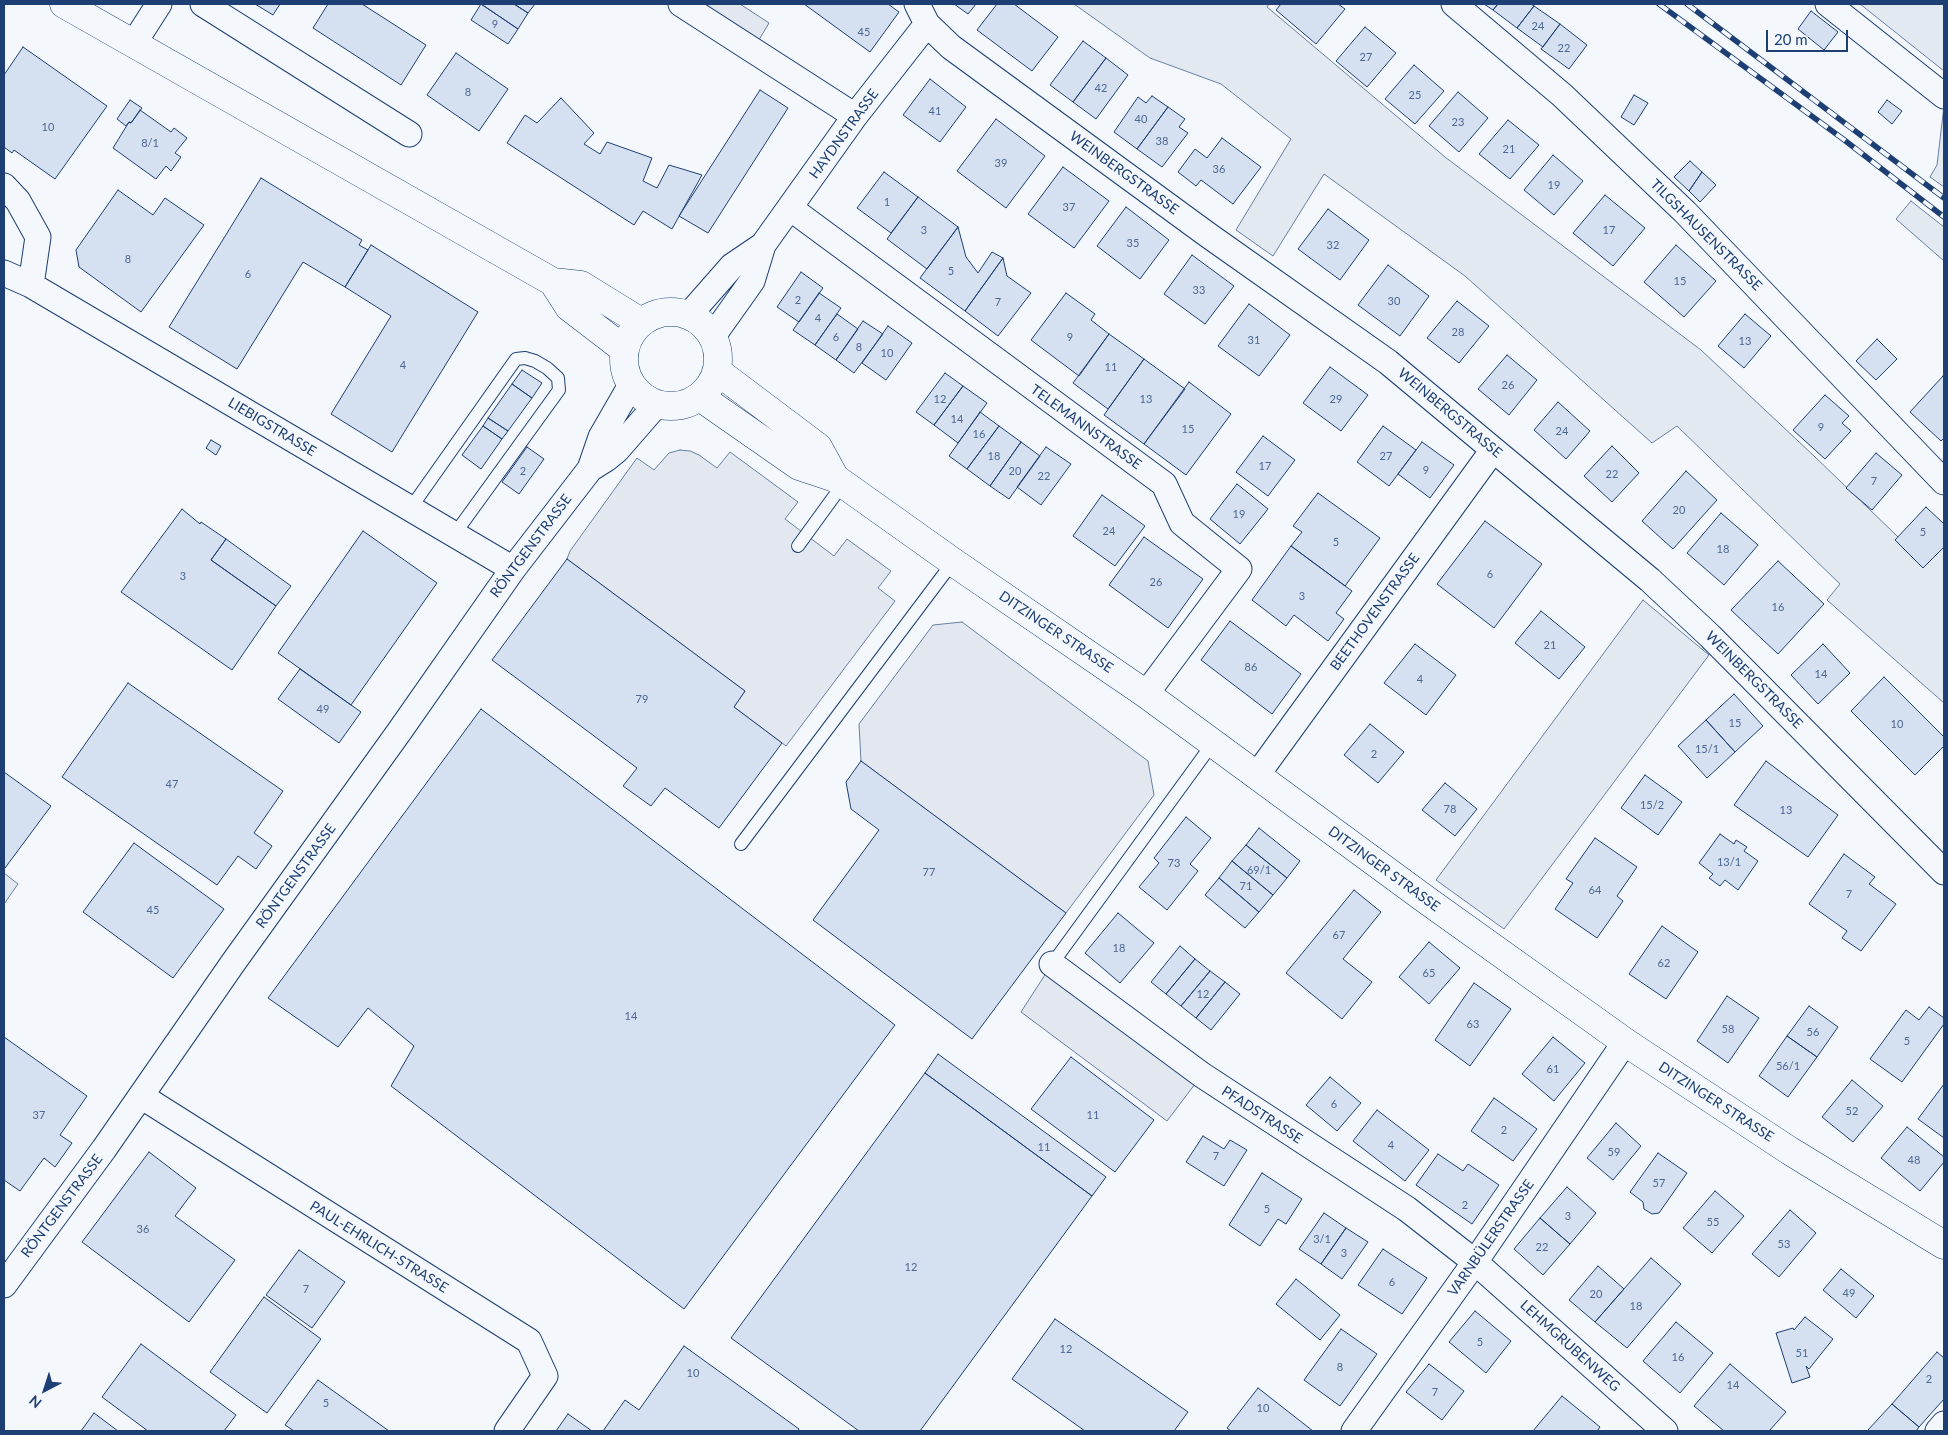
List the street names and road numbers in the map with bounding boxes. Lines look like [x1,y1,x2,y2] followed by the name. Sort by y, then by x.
[806,86,882,182] street label: HAYDNSTRASSE
[1066,128,1182,218] street label: WEINBERGSTRASSE
[1647,176,1765,294] street label: TILGSHAUSENSTRASSE
[1395,365,1505,461] street label: WEINBERGSTRASSE
[1027,381,1145,473] street label: TELEMANNSTRASSE
[225,394,319,460] street label: LIEBIGSTRASSE
[487,491,575,601] street label: RÖNTGENSTRASSE
[1327,550,1423,674] street label: BEETHOVENSTRASSE
[996,588,1116,676] street label: DITZINGER STRASSE
[1702,628,1806,732] street label: WEINBERGSTRASSE
[253,821,339,931] street label: RÖNTGENSTRASSE
[1325,823,1443,915] street label: DITZINGER STRASSE
[1655,1058,1777,1146] street label: DITZINGER STRASSE
[1218,1083,1306,1147] street label: PFADSTRASSE
[18,1151,106,1261] street label: RÖNTGENSTRASSE
[1444,1176,1538,1300] street label: VARNBÜLERSTRASSE
[307,1198,451,1296] street label: PAUL-EHRLICH-STRASSE
[1517,1297,1623,1395] street label: LEHMGRUBENWEG

